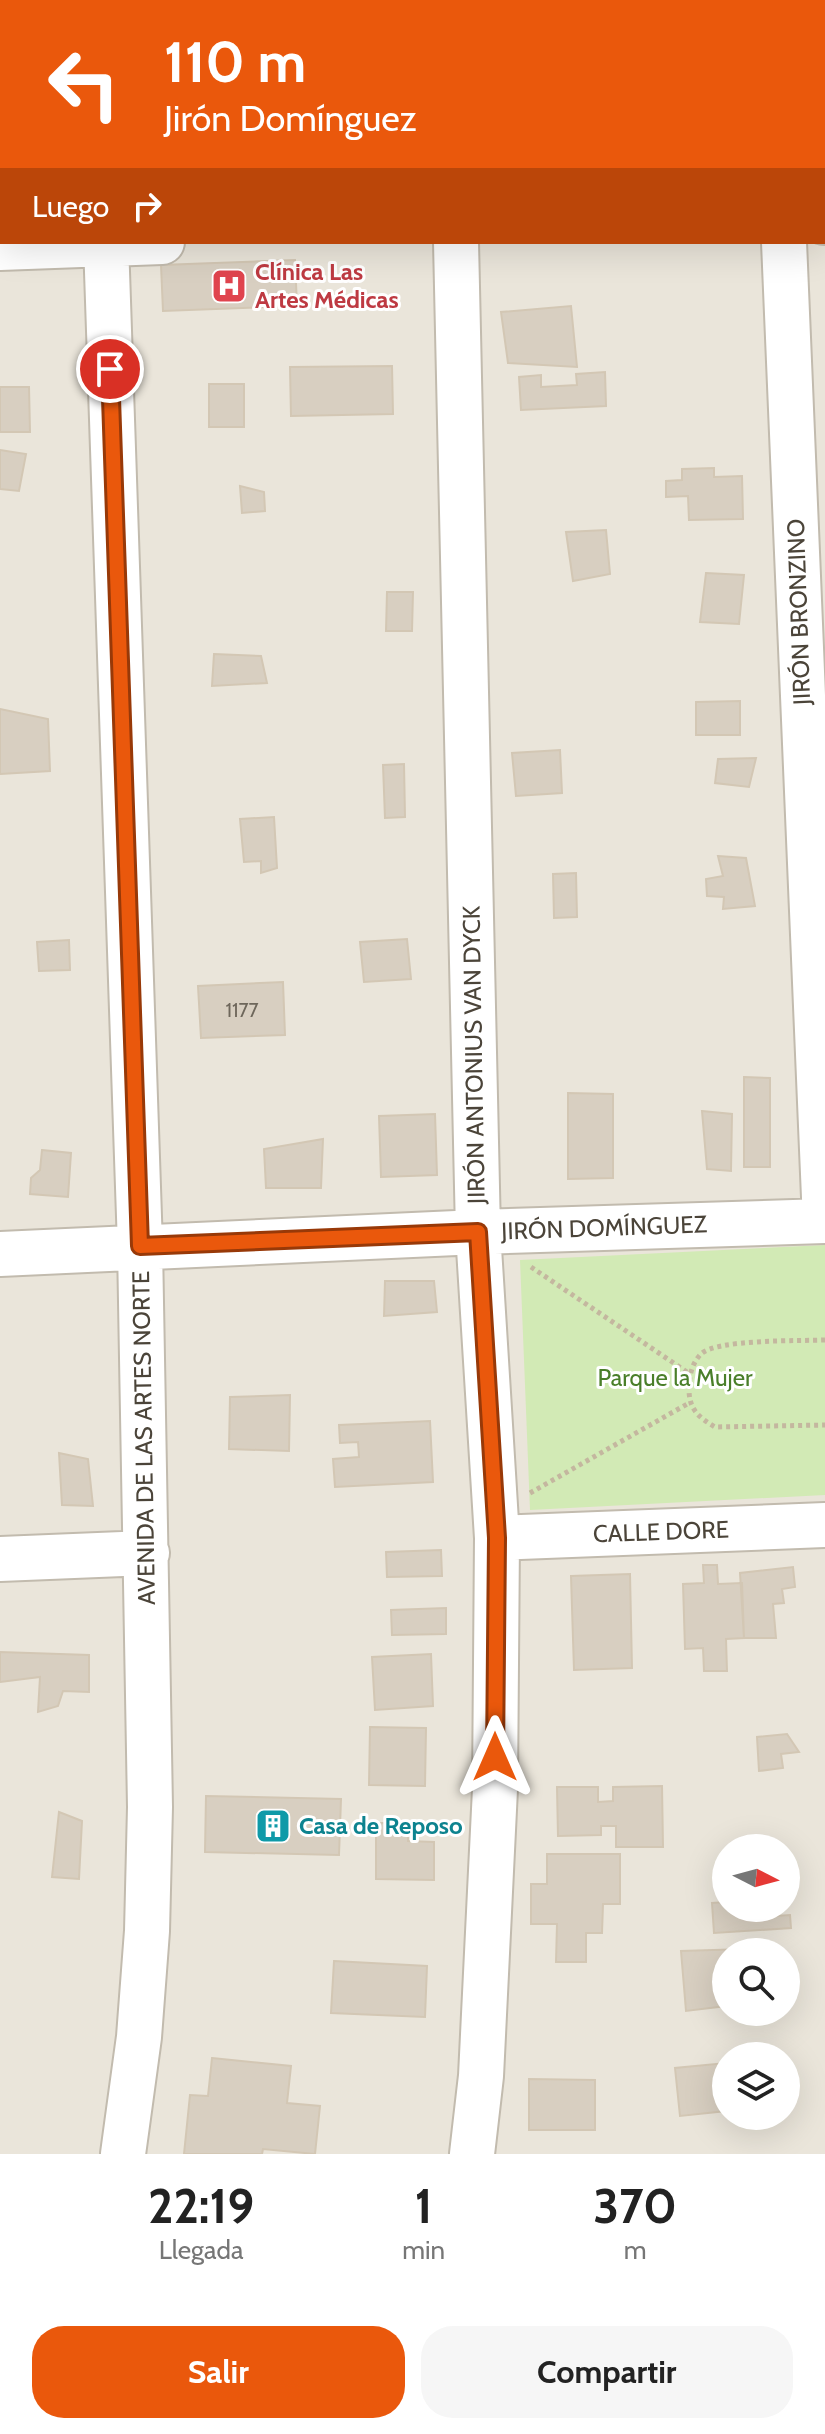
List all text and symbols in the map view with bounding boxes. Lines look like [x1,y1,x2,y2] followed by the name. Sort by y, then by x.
[164,28,306,96] text: 110 m
[32,32,136,136] icon: left
[164,96,417,140] text: Jirón Domínguez
[125,184,169,228] icon: right
[32,188,109,225] text: Luego
[255,257,399,314] place label: Clínica Las Artes Médicas
[210,267,248,305] hospital icon: Clínica Las Artes Médicas
[76,335,144,403] pin
[88,347,132,391] icon: arrive
[781,518,816,707] street label: JIRÓN BRONZINO
[456,905,491,1205] street label: JIRÓN ANTONIUS VAN DYCK
[225,998,259,1022] house number: 1177
[500,1209,708,1246] street label: JIRÓN DOMÍNGUEZ
[126,1271,161,1605] street label: AVENIDA DE LAS ARTES NORTE
[597,1363,753,1392] park label: Parque la Mujer
[593,1515,729,1548] street label: CALLE DORE
[453,1715,537,1799] position arrow
[254,1807,292,1845] building icon: Casa de Reposo
[299,1811,463,1840] place label: Casa de Reposo
[712,1834,800,1922] north arrow
[712,1834,800,2130] map controls
[712,1938,800,2026] button: search
[712,2042,800,2130] button: layers
[148,2177,254,2235] text: 22:19
[415,2177,433,2235] text: 1
[593,2177,677,2235] text: 370
[159,2234,243,2266] text: Llegada
[402,2234,445,2266] text: min
[624,2234,646,2266] text: m
[32,2326,405,2418] button: Salir
[421,2326,793,2418] button: Compartir

